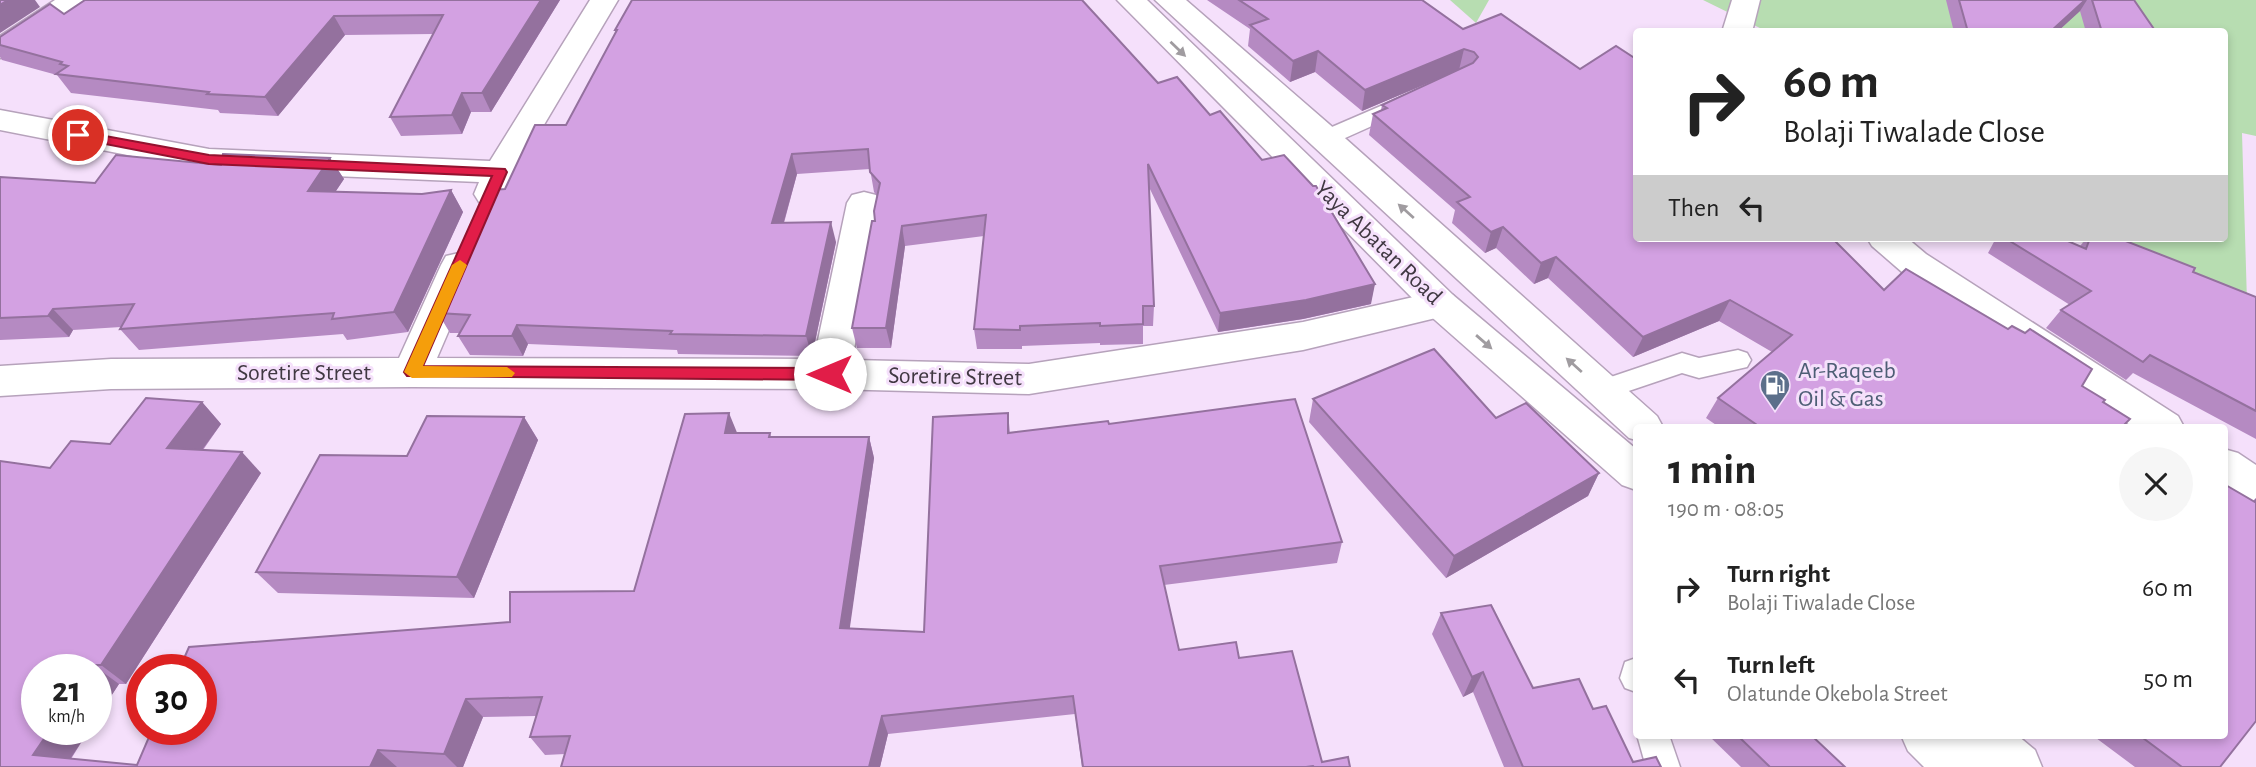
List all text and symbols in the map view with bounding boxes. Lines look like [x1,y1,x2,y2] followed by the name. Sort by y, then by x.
[1170,40,1186,57] one-way arrow
[1668,56,1759,147] icon: right
[1783,58,1879,107] text: 60 m
[48,105,108,165] pin
[59,116,97,154] icon: arrive
[1783,116,2045,148] text: Bolaji Tiwalade Close
[1310,176,1446,310] street label: Yaya Abatan Road
[1733,189,1771,227] icon: left
[1668,195,1719,221] text: Then
[1398,204,1415,220] one-way arrow
[1475,334,1493,350] one-way arrow
[793,337,867,411] position arrow
[1566,357,1583,373] one-way arrow
[1798,359,1896,411] place label: Ar-Raqeeb Oil & Gas
[237,361,371,385] street label: Soretire Street
[888,364,1022,390] street label: Soretire Street
[1758,368,1792,412] fuel station icon: Ar-Raqeeb Oil & Gas
[2119,447,2193,521] button: close
[1668,449,1757,491] text: 1 min
[1668,498,1784,521] text: 190 m · 08:05
[1727,561,1830,587] text: Turn right
[1668,570,1706,608] icon: right
[2142,575,2193,601] text: 60 m
[1727,592,1915,615] text: Bolaji Tiwalade Close
[1727,652,1815,678] text: Turn left
[126,654,217,745] speed limit sign: 30
[1668,661,1706,699] icon: left
[2143,666,2193,692] text: 50 m
[52,673,81,708] text: 21
[1727,683,1948,706] text: Olatunde Okebola Street
[48,708,85,726] text: km/h

